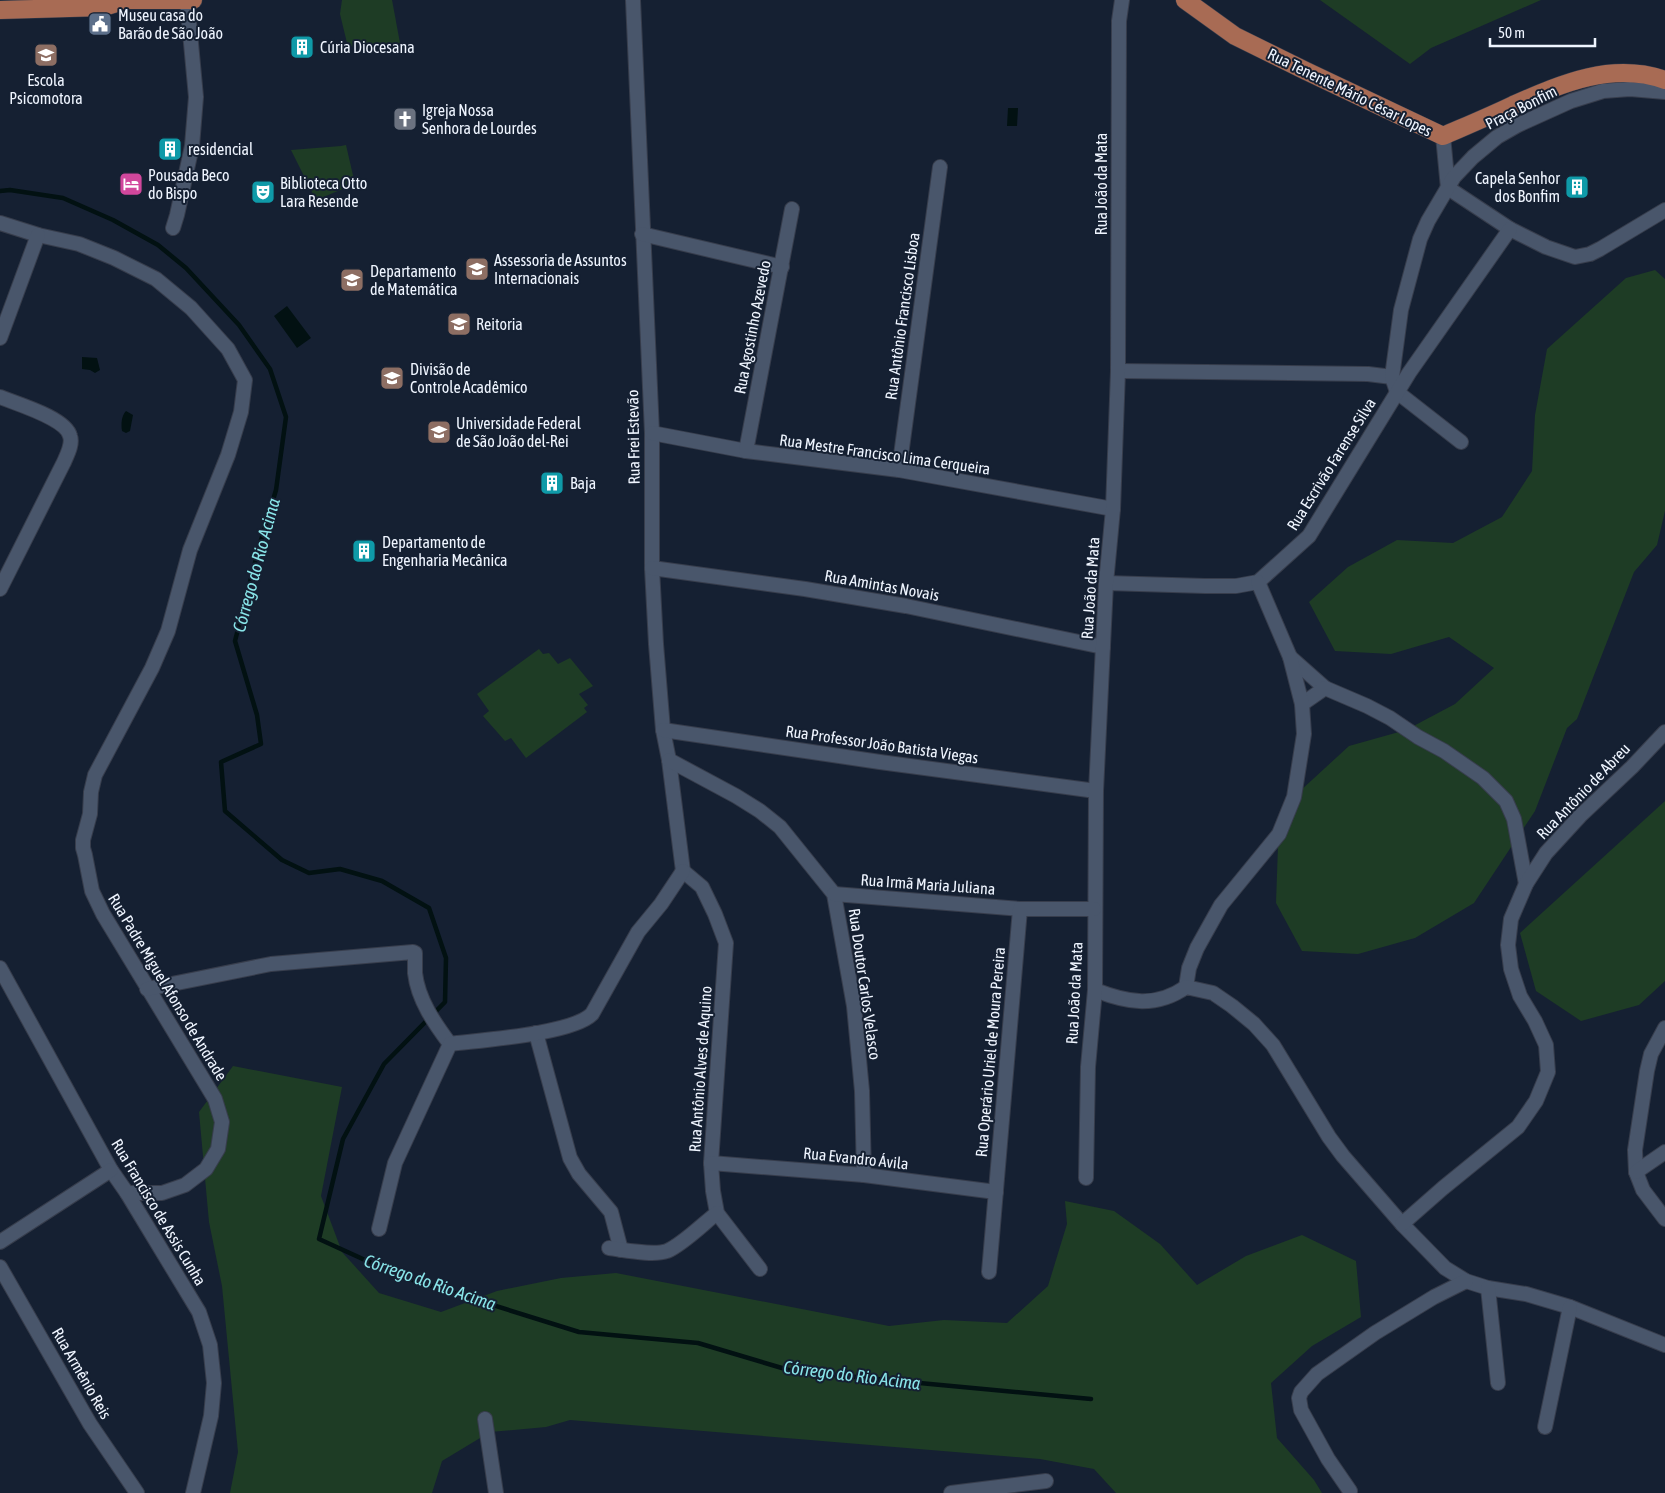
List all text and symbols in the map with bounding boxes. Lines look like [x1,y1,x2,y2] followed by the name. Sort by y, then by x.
[118,6,223,42] place label: Museu casa do Barão de São João
[87,11,113,37] public building icon: Museu casa do Barão de São João
[1490,15,1595,47] scale bar
[1498,24,1525,41] text: 50 m
[289,34,315,60] building icon: Cúria Diocesana
[320,38,415,56] place label: Cúria Diocesana
[33,42,59,68] school or university icon: Escola Psicomotora
[1265,44,1435,141] street label: Rua Tenente Mário César Lopes
[9,71,83,107] place label: Escola Psicomotora
[1482,81,1560,134] street label: Praça Bonfim
[422,101,537,137] place label: Igreja Nossa Senhora de Lourdes
[392,106,418,132] church icon: Igreja Nossa Senhora de Lourdes
[1092,133,1110,235] street label: Rua João da Mata
[157,136,183,162] building icon: residencial
[188,140,254,158] place label: residencial
[148,166,229,203] place label: Pousada Beco do Bispo
[1475,169,1560,205] place label: Capela Senhor dos Bonfim
[118,171,144,197] hotel icon: Pousada Beco do Bispo
[280,174,367,210] place label: Biblioteca Otto Lara Resende
[1564,174,1590,200] building icon: Capela Senhor dos Bonfim
[250,179,276,205] theatre icon: Biblioteca Otto Lara Resende
[881,231,923,401] street label: Rua Antônio Francisco Lisboa
[494,251,627,287] place label: Assessoria de Assuntos Internacionais
[464,256,490,282] school or university icon: Assessoria de Assuntos Internacionais
[730,259,775,396] street label: Rua Agostinho Azevedo
[370,262,458,298] place label: Departamento de Matemática
[339,267,365,293] school or university icon: Departamento de Matemática
[446,311,472,337] school or university icon: Reitoria
[476,315,523,333] place label: Reitoria
[410,360,528,396] place label: Divisão de Controle Acadêmico
[379,365,405,391] school or university icon: Divisão de Controle Acadêmico
[623,389,643,485] street label: Rua Frei Estevão
[1283,395,1379,533] street label: Rua Escrivão Farense Silva
[456,414,582,450] place label: Universidade Federal de São João del-Rei
[426,419,452,445] school or university icon: Universidade Federal de São João del-Rei
[778,430,992,479] street label: Rua Mestre Francisco Lima Cerqueira
[539,470,565,496] building icon: Baja
[570,474,596,493] place label: Baja
[228,495,284,634] water label: Córrego do Rio Acima
[382,533,507,570] place label: Departamento de Engenharia Mecânica
[1077,536,1103,640] street label: Rua João da Mata
[351,538,377,564] building icon: Departamento de Engenharia Mecânica
[823,566,941,604] street label: Rua Amintas Novais
[784,722,980,767] street label: Rua Professor João Batista Viegas
[1533,739,1633,843] street label: Rua Antônio de Abreu
[860,870,996,898] street label: Rua Irmã Maria Juliana
[104,890,231,1084] street label: Rua Padre Miguel Afonso de Andrade
[845,907,885,1061] street label: Rua Doutor Carlos Velasco
[1062,941,1086,1045] street label: Rua João da Mata
[972,946,1009,1158] street label: Rua Operário Uriel de Moura Pereira
[685,985,716,1153] street label: Rua Antônio Alves de Aquino
[108,1136,210,1288] street label: Rua Francisco de Assis Cunha
[803,1144,909,1172] street label: Rua Evandro Ávila
[361,1250,499,1315] water label: Córrego do Rio Acima
[49,1324,116,1422] street label: Rua Armênio Reis
[782,1356,922,1394] water label: Córrego do Rio Acima

